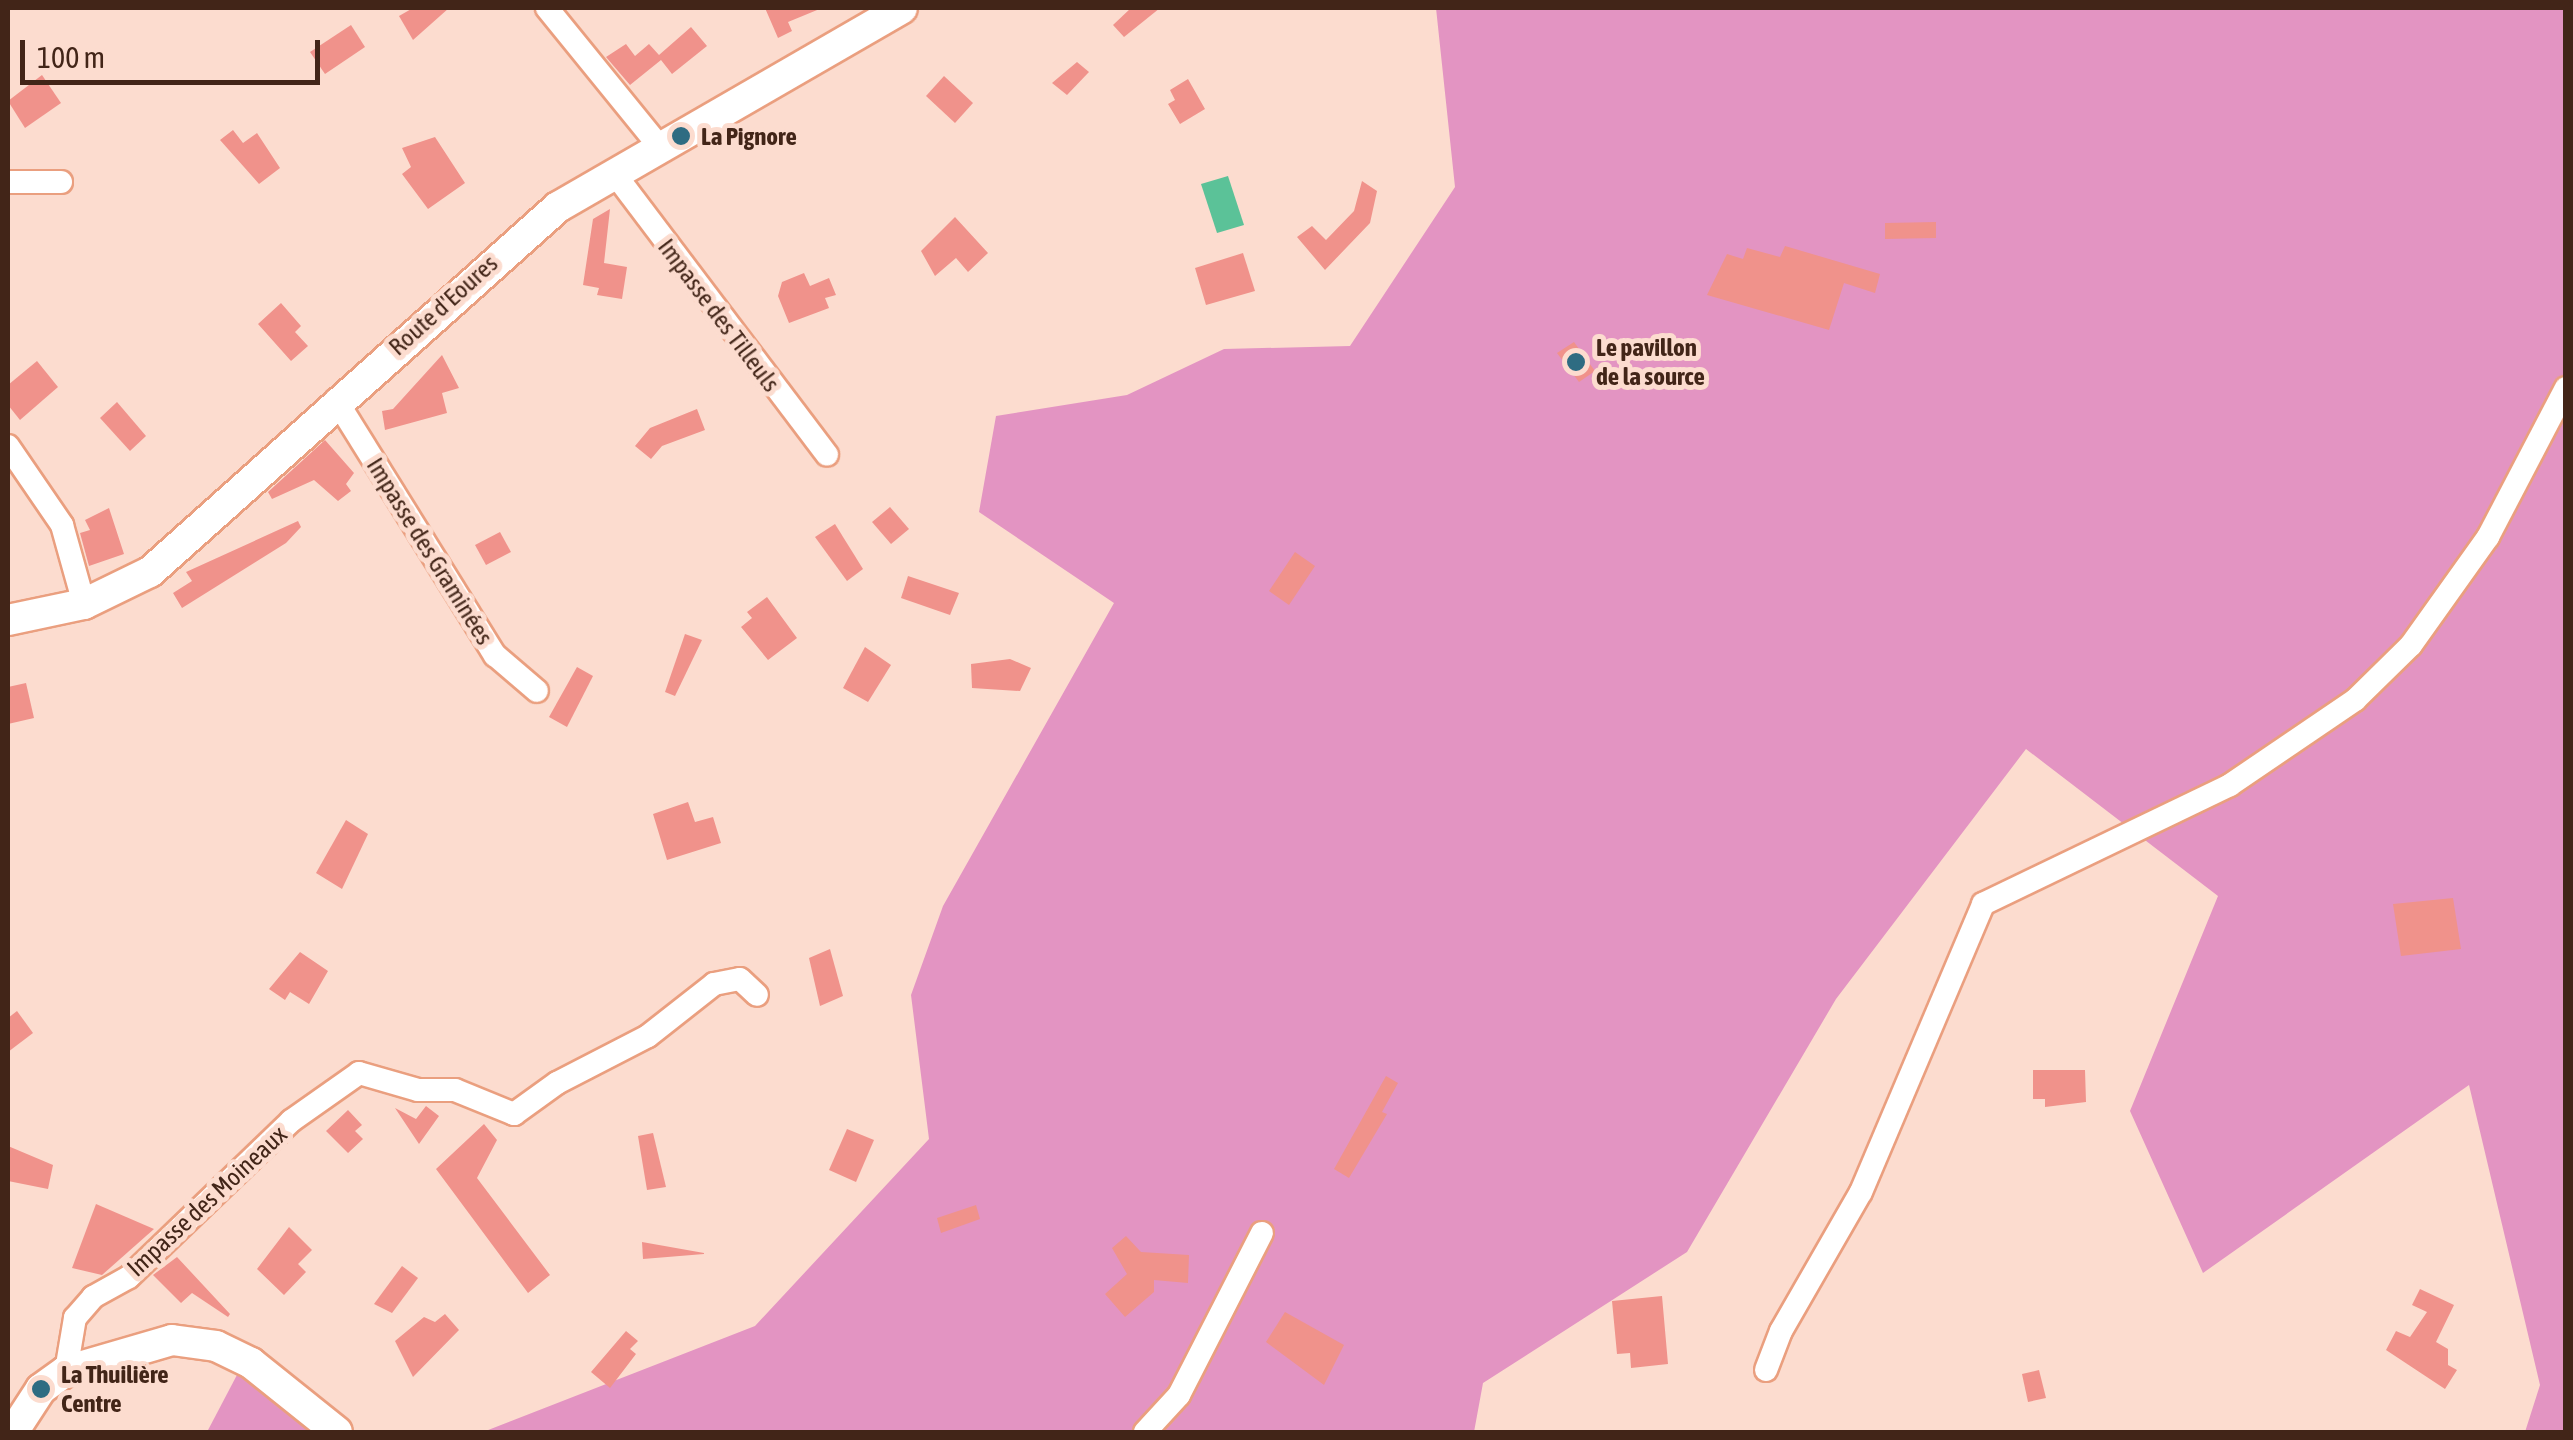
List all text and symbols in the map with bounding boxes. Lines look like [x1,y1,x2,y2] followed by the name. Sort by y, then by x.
[25,20,325,82] scale bar
[37,40,105,74] text: 100 m
[701,121,797,151] place label: La Pignore
[670,125,692,147] marker: La Pignore
[652,233,786,397] street label: Impasse des Tilleuls
[382,248,504,362] street label: Route d'Eoures
[1596,333,1705,392] place label: Le pavillon de la source
[1565,351,1587,373] marker: Le pavillon de la source
[360,452,500,650] street label: Impasse des Graminées
[121,1119,293,1283] street label: Impasse des Moineaux
[61,1360,169,1419] place label: La Thuilière Centre
[30,1378,52,1400] marker: La Thuilière Centre

